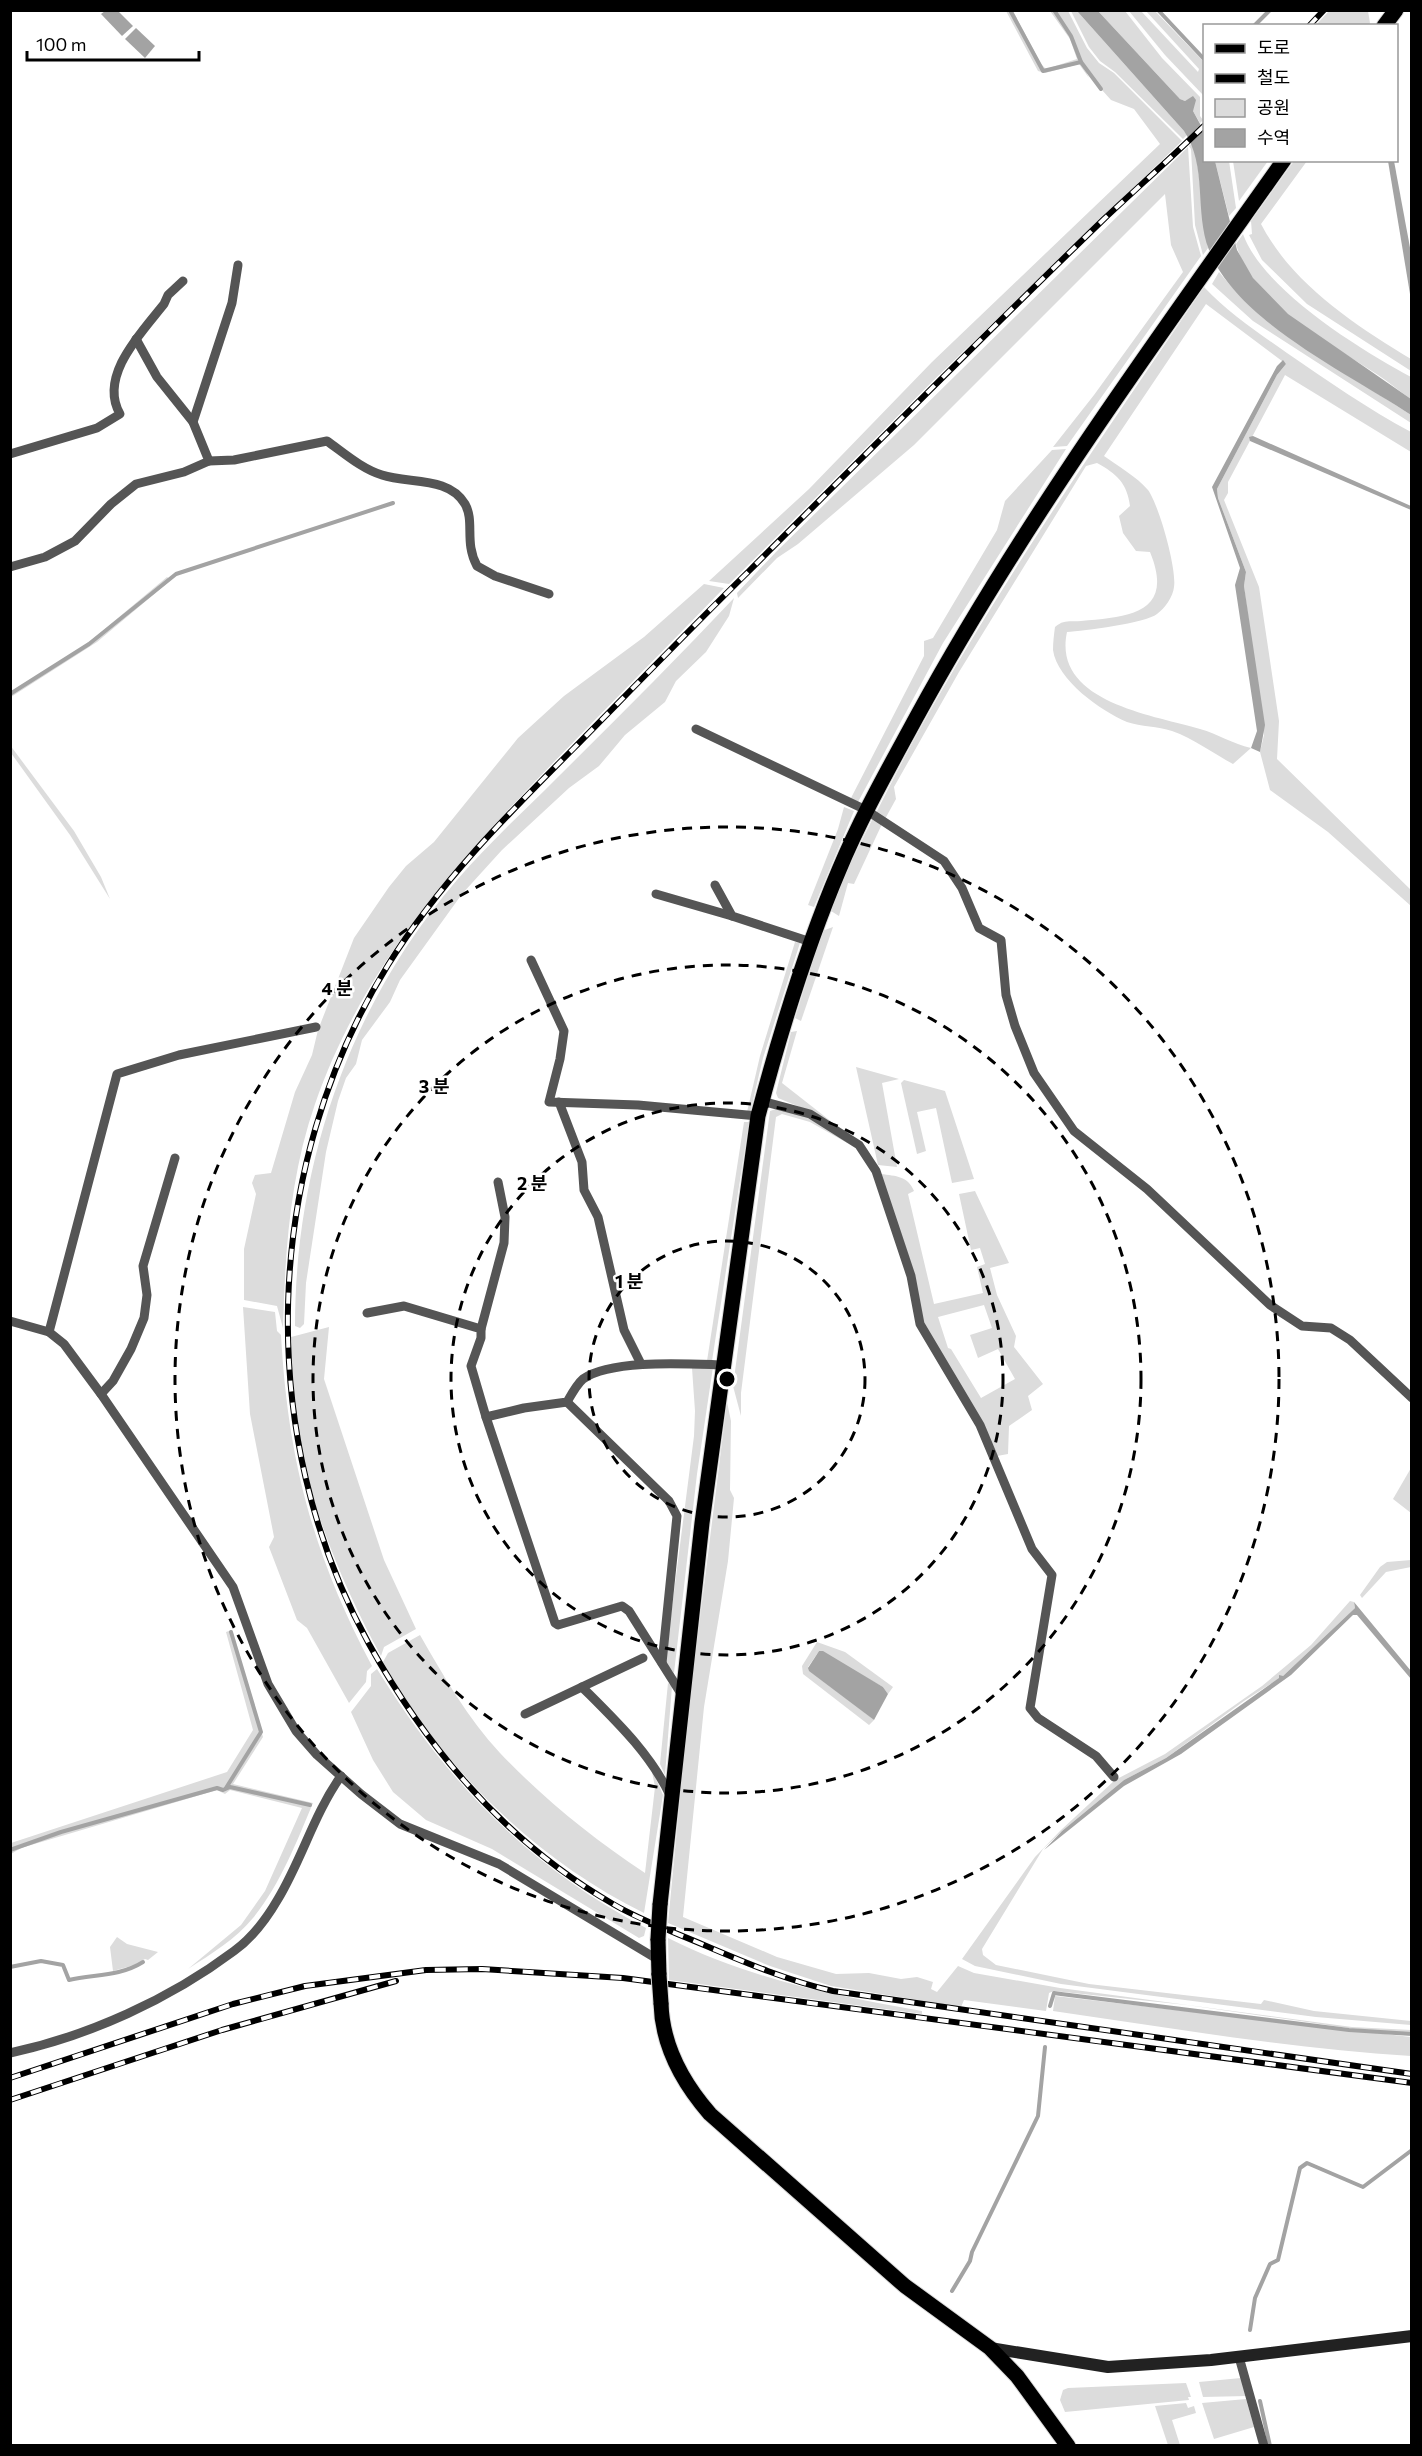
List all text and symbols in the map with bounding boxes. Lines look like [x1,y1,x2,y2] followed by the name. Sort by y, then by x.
[27,24,200,62] scale bar
[1203,24,1398,162] legend
[36,33,86,55] text: 100 m
[1257,36,1290,58] text: 도로
[1257,66,1290,88] text: 철도
[1257,96,1290,118] text: 공원
[1257,126,1290,148] text: 수역
[321,977,353,999] text: 4 분
[419,1075,450,1097] text: 3 분
[517,1172,548,1194] text: 2 분
[615,1270,644,1292] text: 1 분
[717,1369,737,1389] centre of rings

